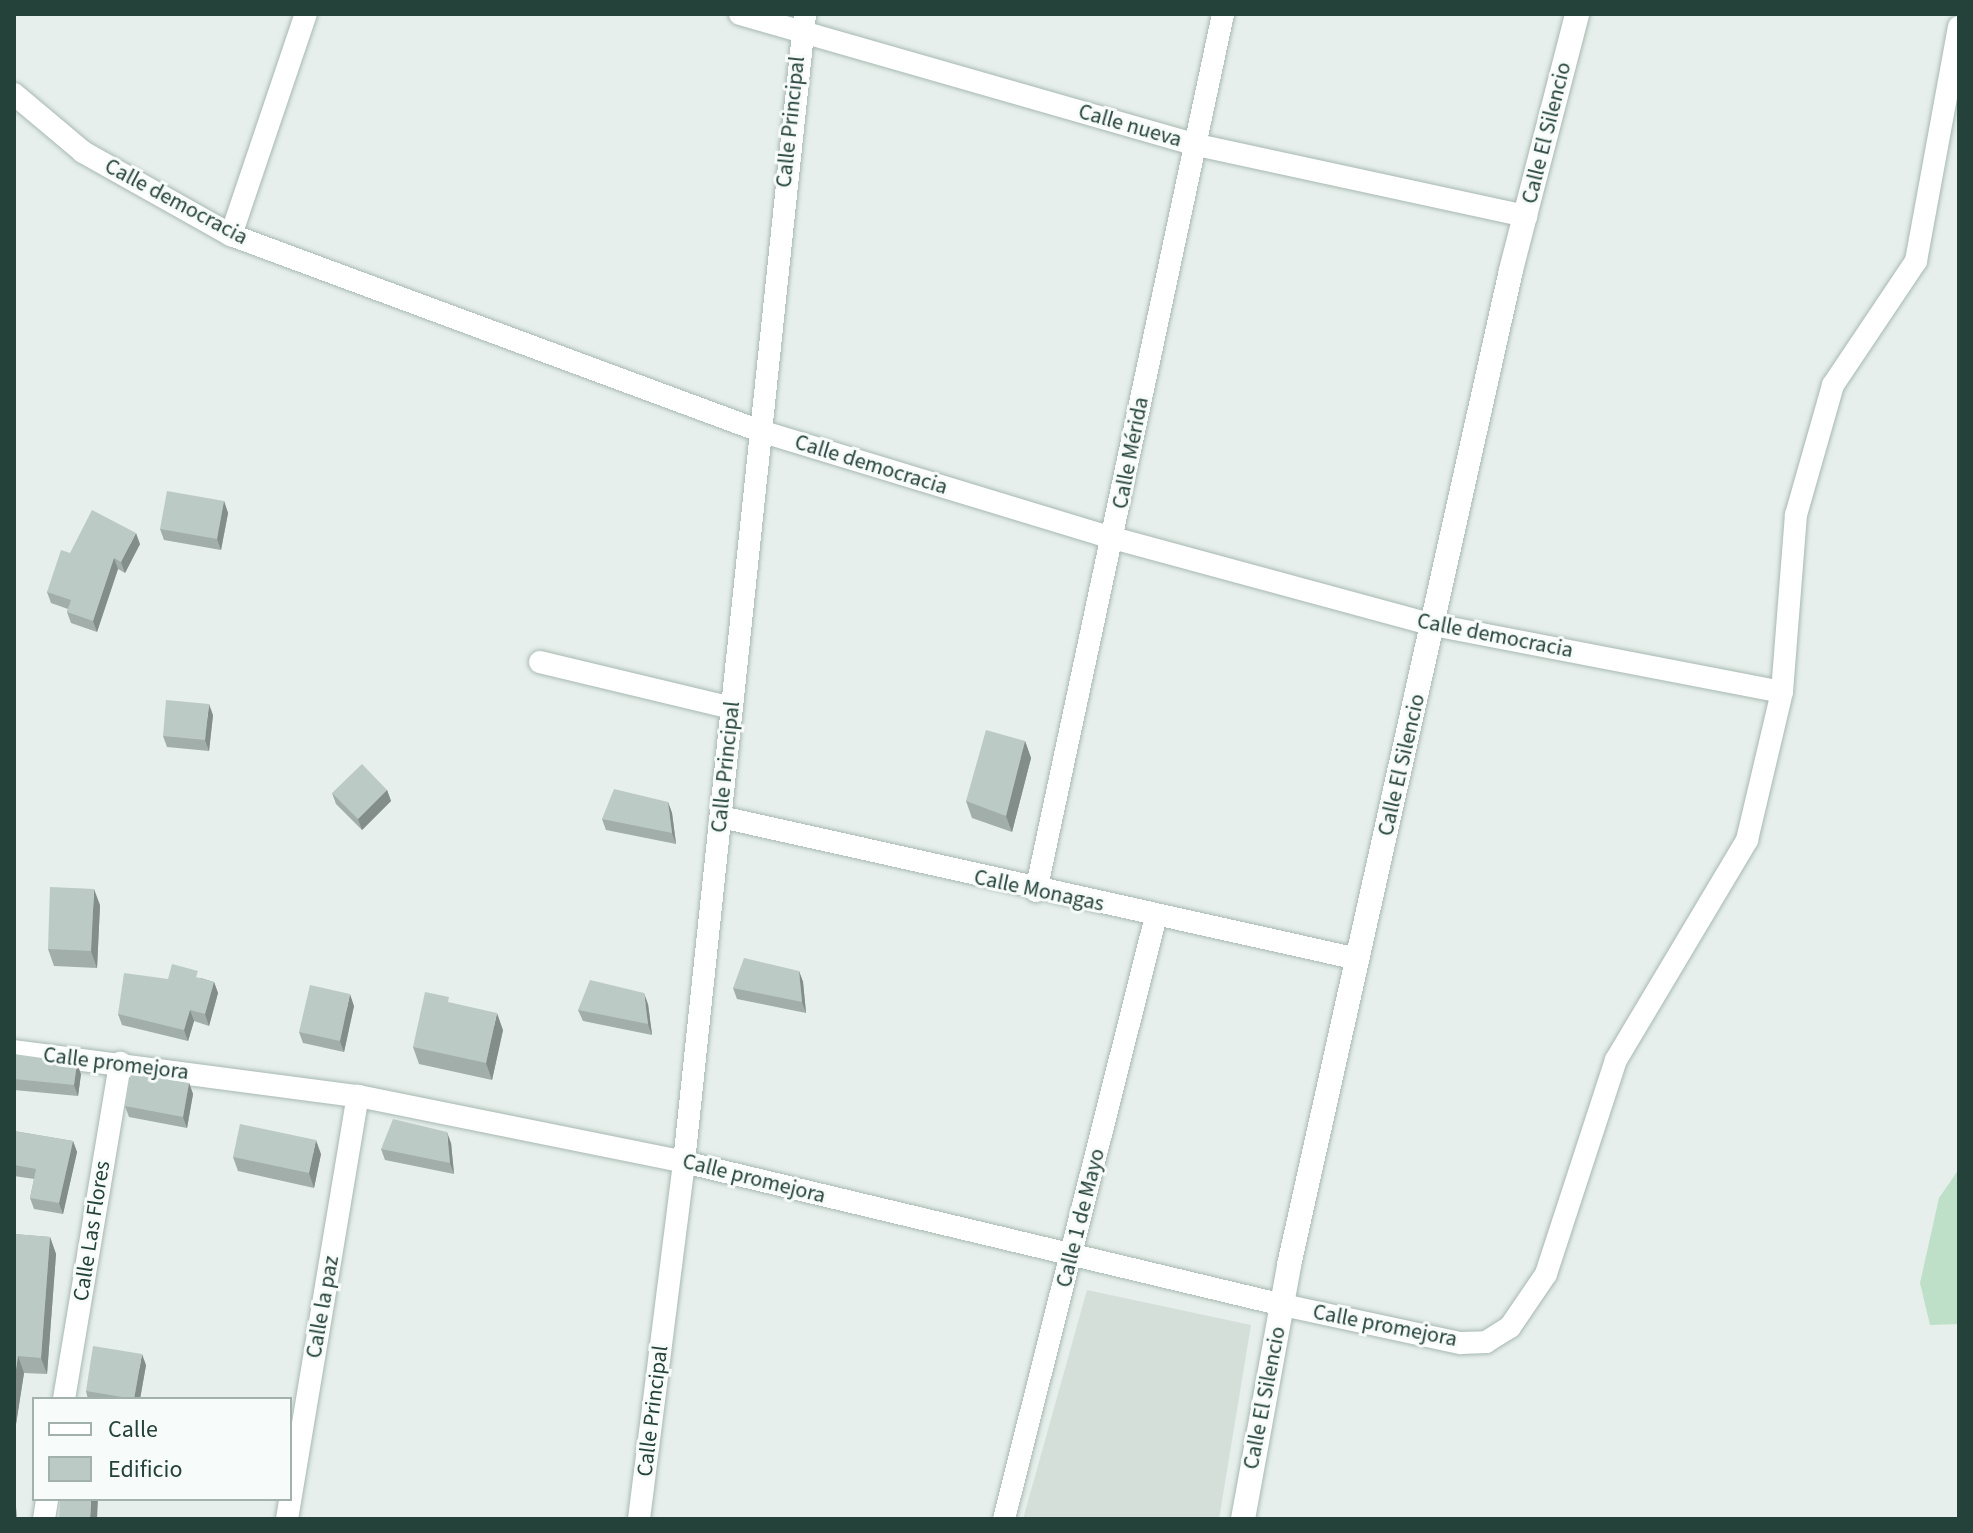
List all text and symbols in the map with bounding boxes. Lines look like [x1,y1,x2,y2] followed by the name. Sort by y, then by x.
[771,55,811,189] street label: Calle Principal
[1517,60,1577,206] street label: Calle El Silencio
[1075,99,1185,153] street label: Calle nueva
[100,153,252,251] street label: Calle democracia
[1107,395,1155,511] street label: Calle Mérida
[791,429,951,501] street label: Calle democracia
[1415,608,1575,664] street label: Calle democracia
[1373,691,1431,839] street label: Calle El Silencio
[706,700,746,834] street label: Calle Principal
[972,864,1106,918] street label: Calle Monagas
[42,1042,190,1086] street label: Calle promejora
[1051,1146,1111,1290] street label: Calle 1 de Mayo
[680,1148,828,1210] street label: Calle promejora
[68,1159,116,1303] street label: Calle Las Flores
[301,1254,345,1360] street label: Calle la paz
[1311,1299,1459,1353] street label: Calle promejora
[1238,1324,1292,1472] street label: Calle El Silencio
[632,1344,674,1478] street label: Calle Principal
[32,1397,292,1501] legend
[108,1412,158,1447] text: Calle
[108,1452,182,1487] text: Edificio

